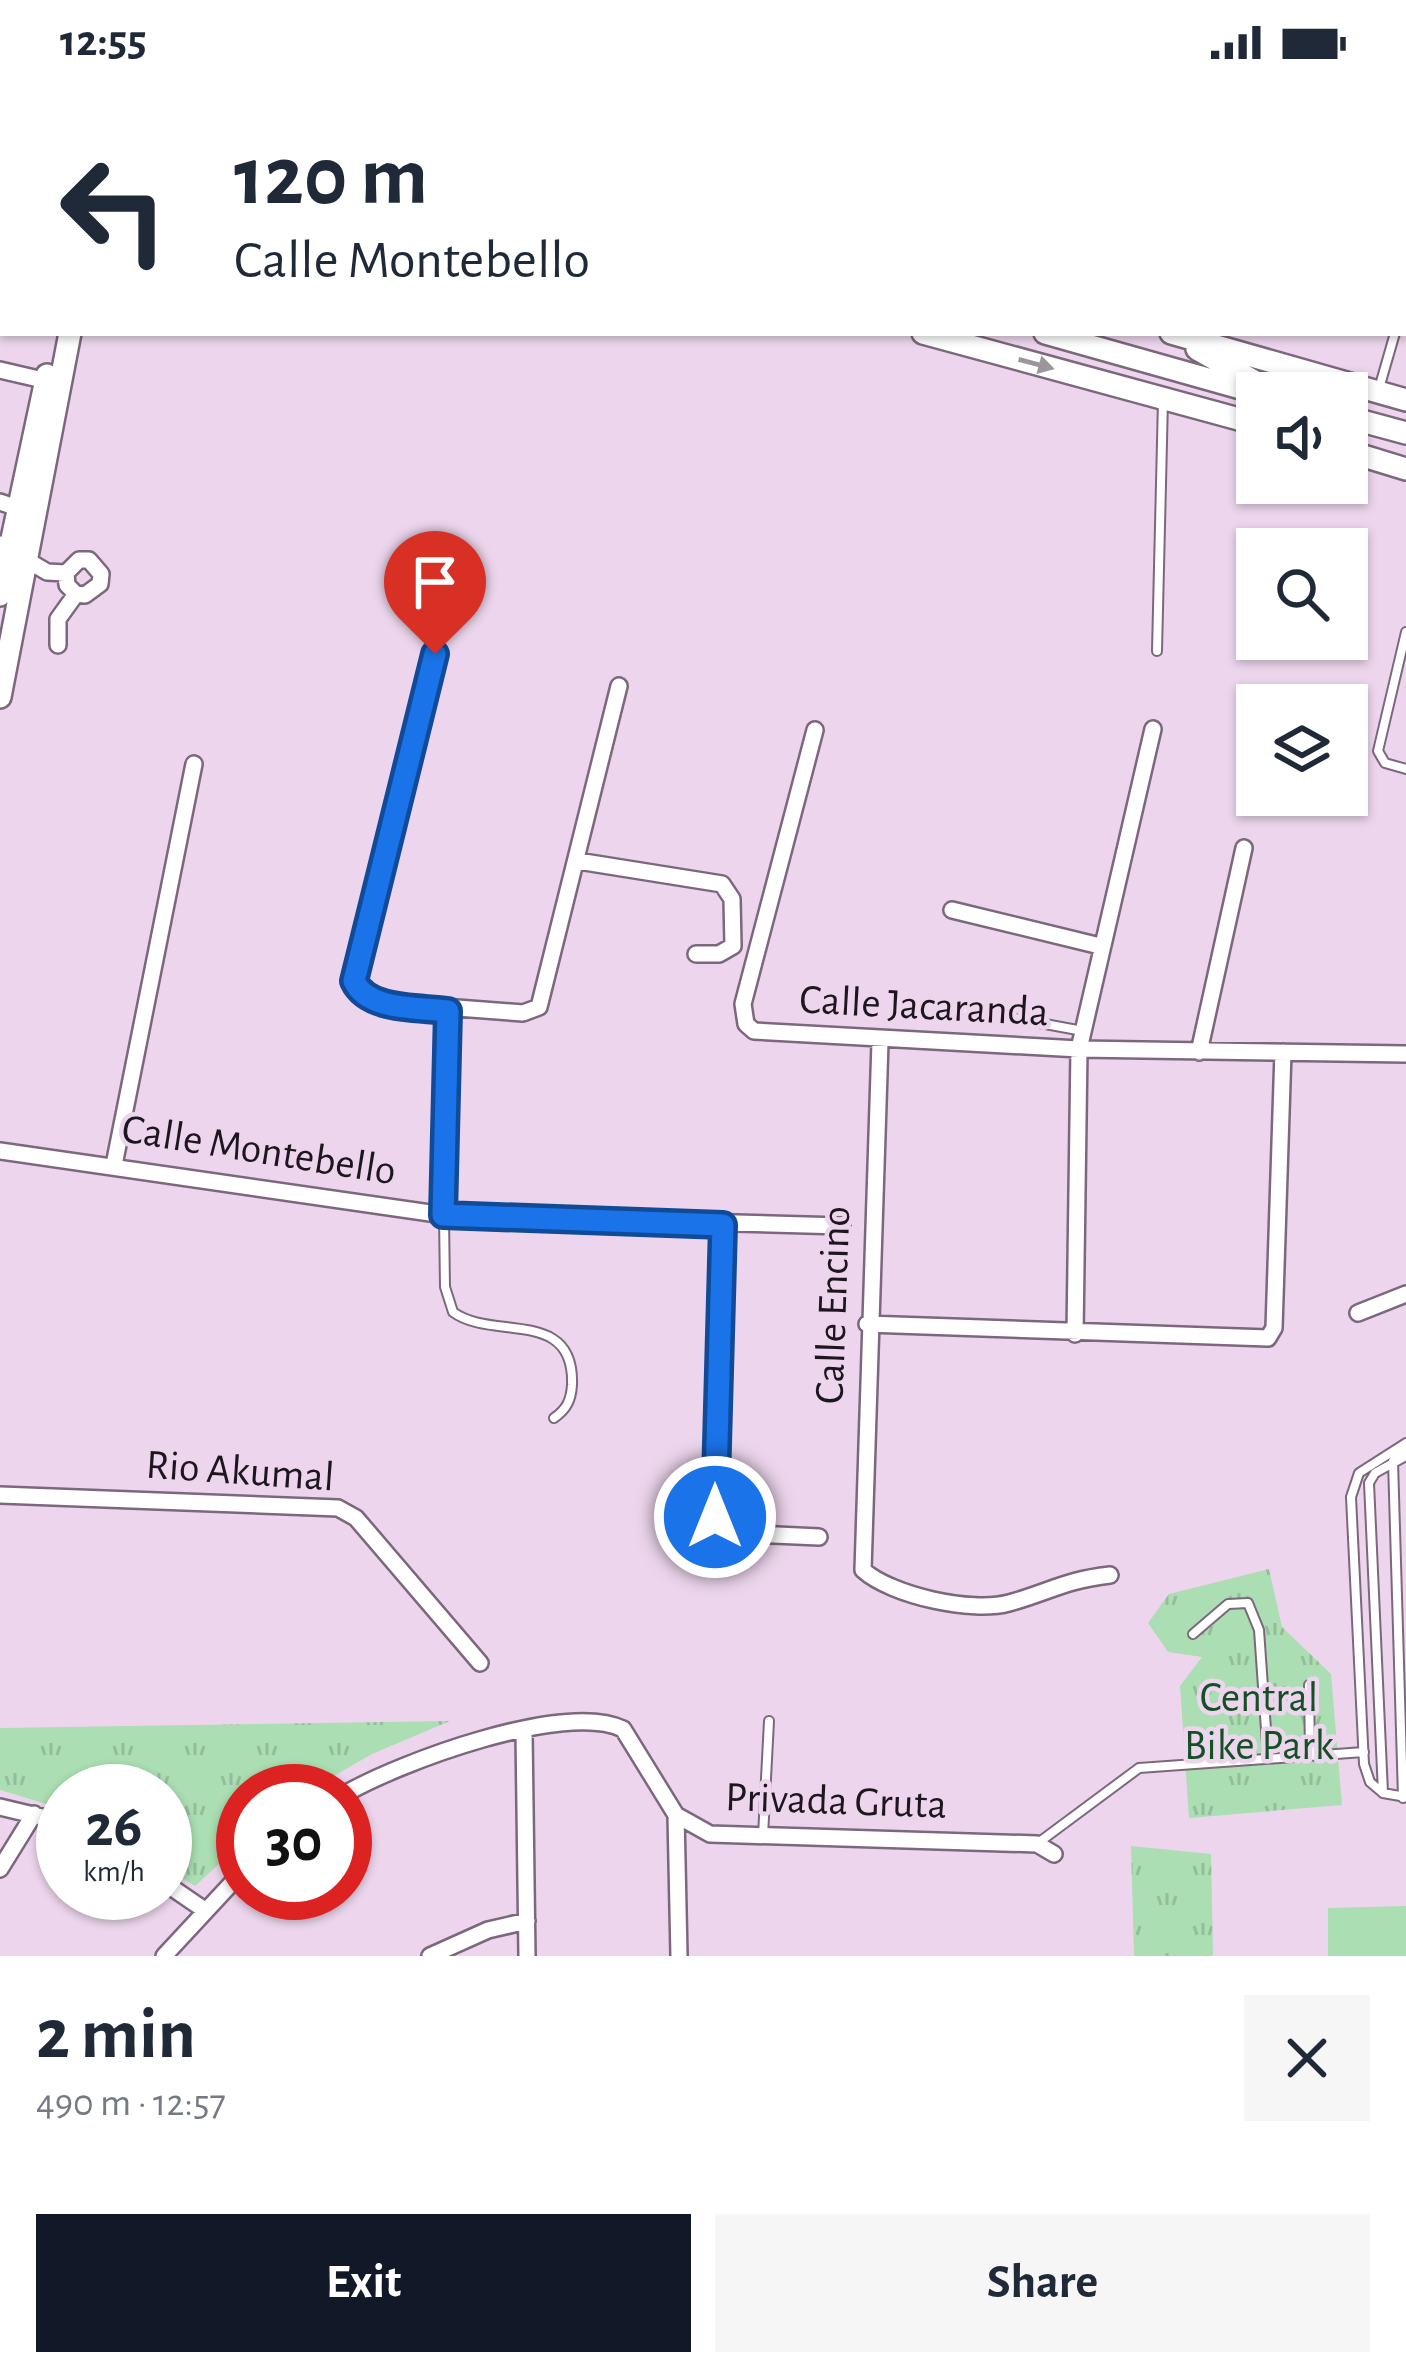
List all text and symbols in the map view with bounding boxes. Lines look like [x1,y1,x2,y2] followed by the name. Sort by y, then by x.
[60,19,147,64] text: 12:55
[36,132,192,288] icon: left
[234,136,428,220] text: 120 m
[234,234,590,288] text: Calle Montebello
[1018,356,1055,374] one-way arrow
[1236,372,1368,816] map controls
[1236,372,1368,504] button: sound
[1236,528,1368,660] button: search
[384,531,486,654] pin
[402,549,468,615] icon: arrive
[1236,684,1368,816] button: layers
[798,978,1050,1034] street label: Calle Jacaranda
[119,1108,399,1192] street label: Calle Montebello
[809,1205,857,1405] street label: Calle Encino
[144,1443,336,1499] street label: Rio Akumal
[652,1454,778,1580] position arrow
[1184,1677,1334,1767] park label: Central Bike Park
[216,1764,372,1920] speed limit sign: 30
[725,1776,947,1826] street label: Privada Gruta
[85,1797,143,1857] text: 26
[83,1857,145,1887] text: km/h
[1244,1995,1370,2121] button: close
[36,1999,196,2071] text: 2 min
[36,2084,226,2123] text: 490 m · 12:57
[36,2214,691,2352] button: Exit
[715,2214,1370,2352] button: Share

